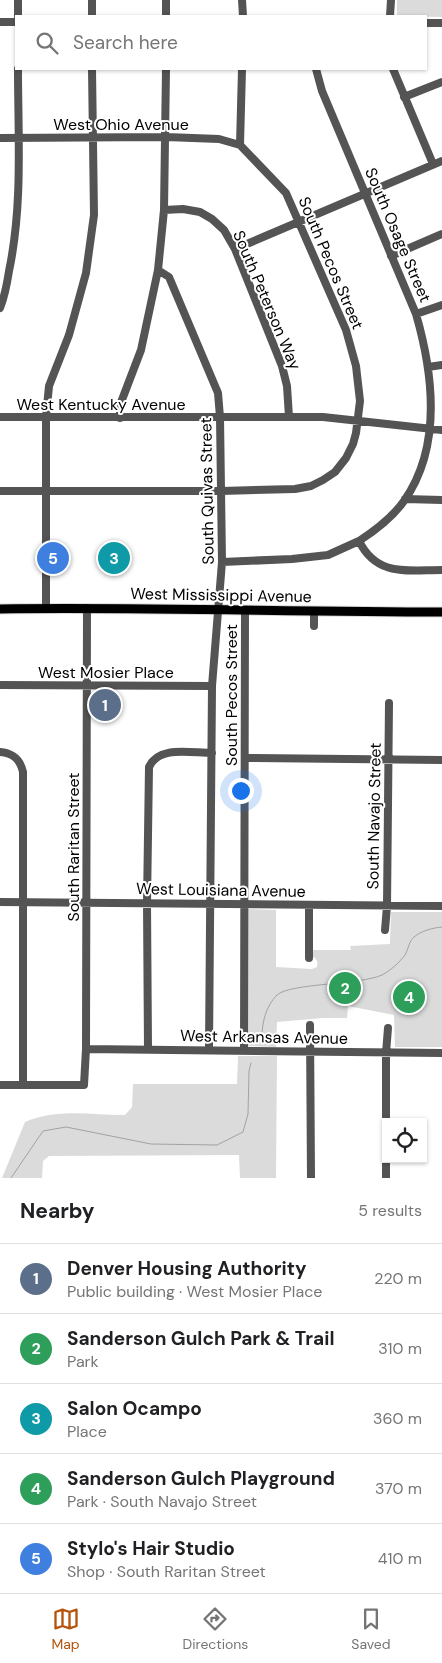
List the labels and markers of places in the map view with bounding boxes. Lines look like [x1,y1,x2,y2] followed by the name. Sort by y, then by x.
[37,539,69,577] pin: 5
[98,539,130,577] pin: 3
[89,686,121,724] pin: 1
[329,969,361,1007] pin: 2
[393,978,425,1016] pin: 4

